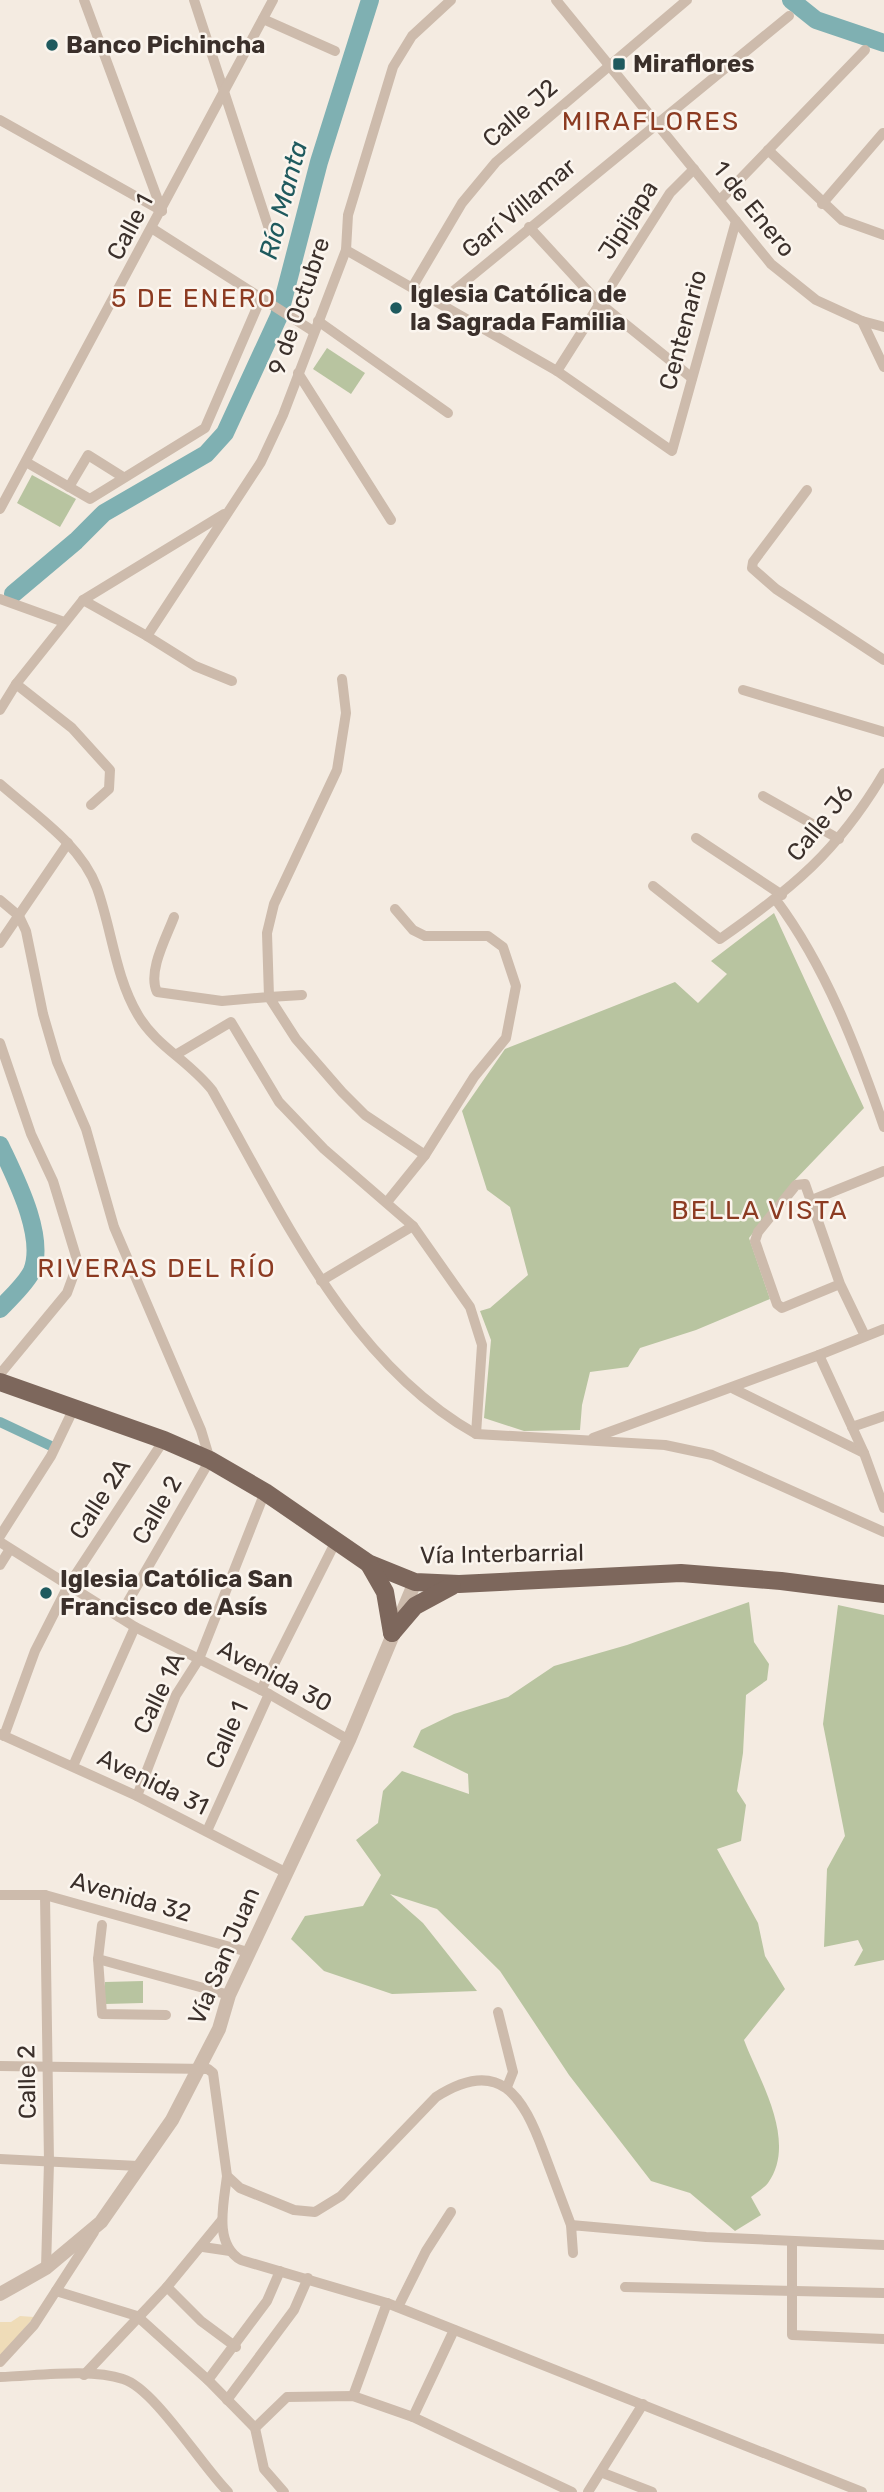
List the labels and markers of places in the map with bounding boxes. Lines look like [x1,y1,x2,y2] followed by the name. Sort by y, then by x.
[66,31,266,59] place label: Banco Pichincha
[44,37,60,53] marker: Banco Pichincha
[633,50,754,78] place label: Miraflores
[611,56,627,72] marker: Miraflores
[410,280,627,336] place label: Iglesia Católica de la Sagrada Familia
[388,300,404,316] marker: Iglesia Católica de la Sagrada Familia
[60,1565,293,1621] place label: Iglesia Católica San Francisco de Asís
[38,1585,54,1601] marker: Iglesia Católica San Francisco de Asís

